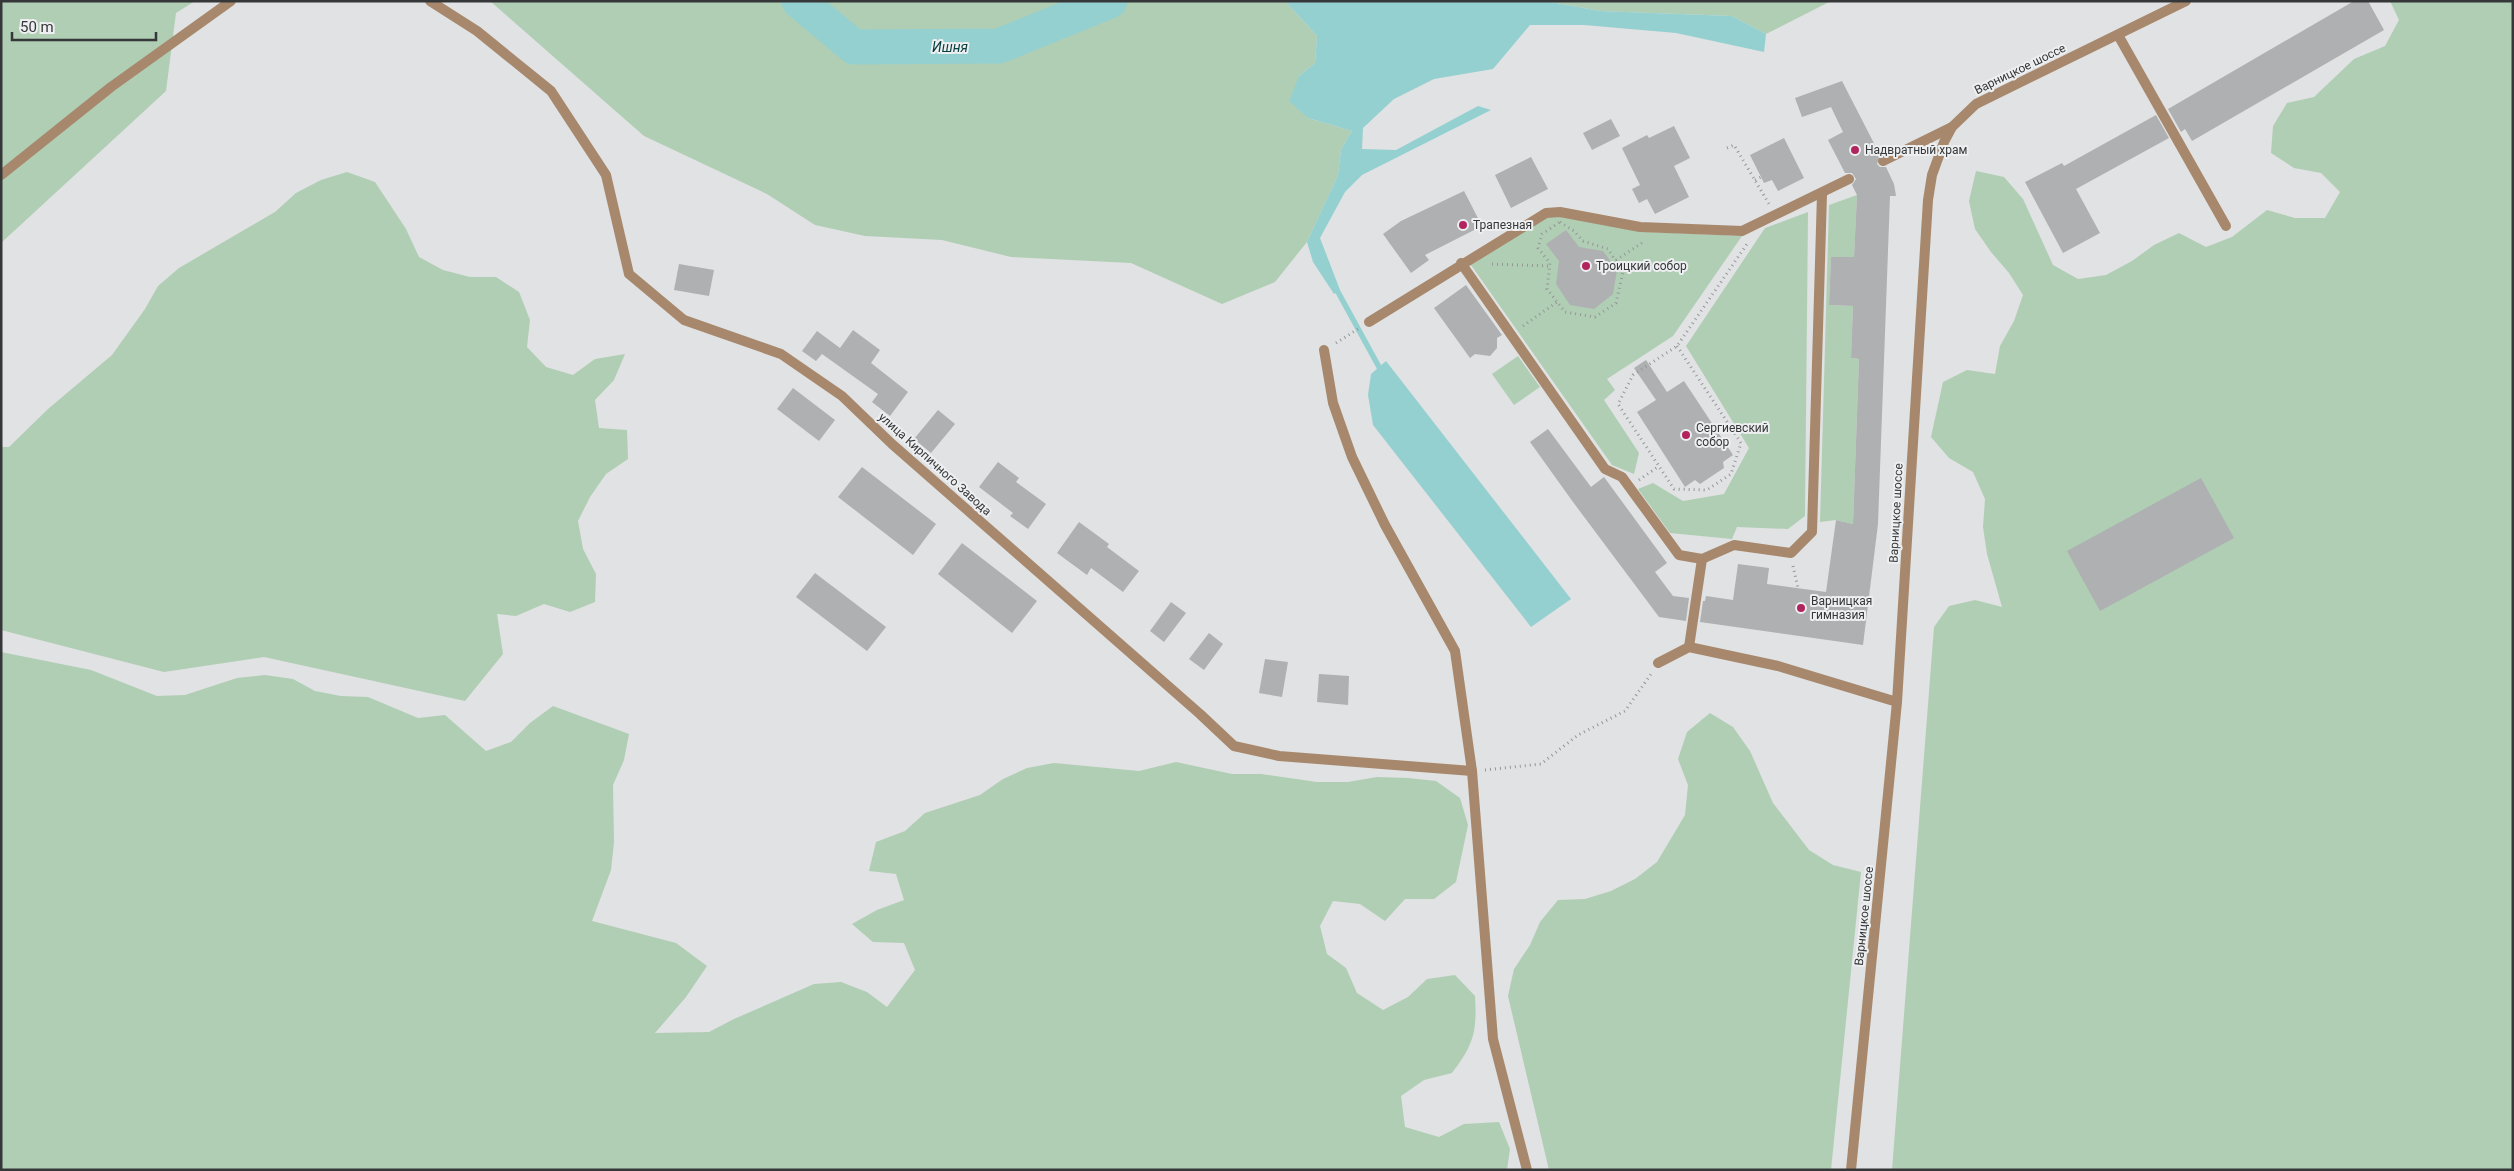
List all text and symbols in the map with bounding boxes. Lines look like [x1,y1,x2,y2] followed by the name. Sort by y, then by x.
[12,10,156,42] scale bar
[20,18,54,36] text: 50 m
[932,39,968,55] water label: Ишня
[1972,41,2068,97] street label: Варницкое шоссе
[1865,143,1967,157] place label: Надвратный храм
[1849,144,1861,156] marker: Надвратный храм
[1473,218,1532,232] place label: Трапезная
[1457,219,1469,231] marker: Трапезная
[1596,259,1687,273] place label: Троицкий собор
[1580,260,1592,272] marker: Троицкий собор
[876,410,994,518] street label: улица Кирпичного Завода
[1696,421,1769,449] place label: Сергиевский собор
[1680,429,1692,441] marker: Сергиевский собор
[1886,463,1906,563] street label: Варницкое шоссе
[1811,594,1872,622] place label: Варницкая гимназия
[1795,602,1807,614] marker: Варницкая гимназия
[1852,866,1876,966] street label: Варницкое шоссе

